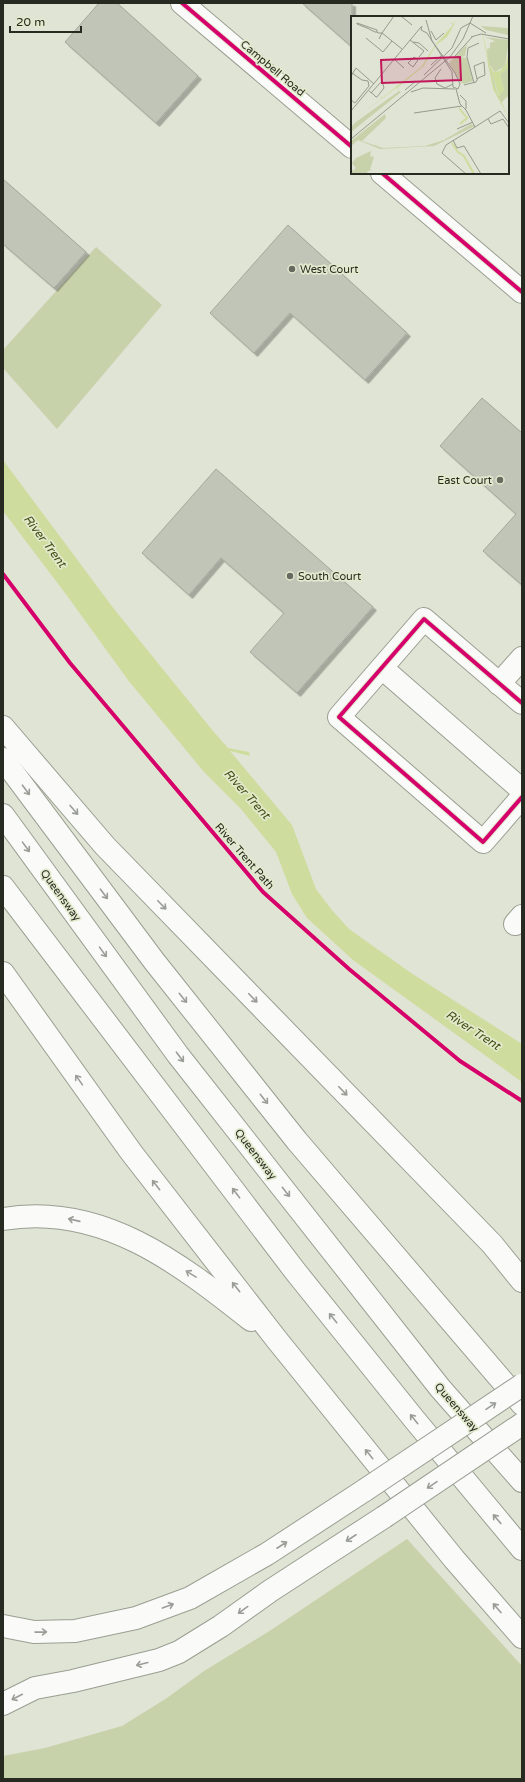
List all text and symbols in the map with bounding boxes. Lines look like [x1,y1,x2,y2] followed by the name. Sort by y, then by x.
[10,8,81,34] scale bar
[16,15,45,29] text: 20 m
[351,16,509,174] inset map
[238,38,308,99] street label: Campbell Road
[300,263,358,276] place label: West Court
[287,264,297,274] marker: West Court
[437,474,492,487] place label: East Court
[495,475,505,485] marker: East Court
[21,512,70,571] water label: River Trent
[298,570,361,583] place label: South Court
[285,571,295,581] marker: South Court
[221,766,274,823] water label: River Trent
[22,785,30,796] one-way arrow
[69,804,78,814] one-way arrow
[212,821,277,892] street label: River Trent Path
[22,841,30,852] one-way arrow
[38,867,84,924] street label: Queensway
[100,889,108,900] one-way arrow
[157,900,167,910] one-way arrow
[99,946,107,957] one-way arrow
[178,992,187,1003] one-way arrow
[248,993,258,1003] one-way arrow
[443,1007,504,1053] water label: River Trent
[175,1051,184,1062] one-way arrow
[75,1075,83,1086] one-way arrow
[339,1086,348,1096] one-way arrow
[260,1094,268,1105] one-way arrow
[232,1126,279,1182] street label: Queensway
[152,1179,160,1190] one-way arrow
[281,1186,290,1197] one-way arrow
[231,1188,240,1199] one-way arrow
[67,1215,80,1223] one-way arrow
[185,1269,197,1277] one-way arrow
[232,1282,240,1293] one-way arrow
[328,1312,337,1323] one-way arrow
[432,1380,481,1435] street label: Queensway
[485,1402,496,1410] one-way arrow
[410,1413,419,1424] one-way arrow
[365,1448,374,1459] one-way arrow
[427,1481,438,1489] one-way arrow
[493,1514,502,1524] one-way arrow
[345,1535,357,1543] one-way arrow
[276,1540,288,1548] one-way arrow
[162,1602,174,1610] one-way arrow
[492,1603,501,1613] one-way arrow
[237,1606,248,1614] one-way arrow
[34,1628,47,1636] one-way arrow
[136,1661,149,1668] one-way arrow
[11,1694,23,1701] one-way arrow

